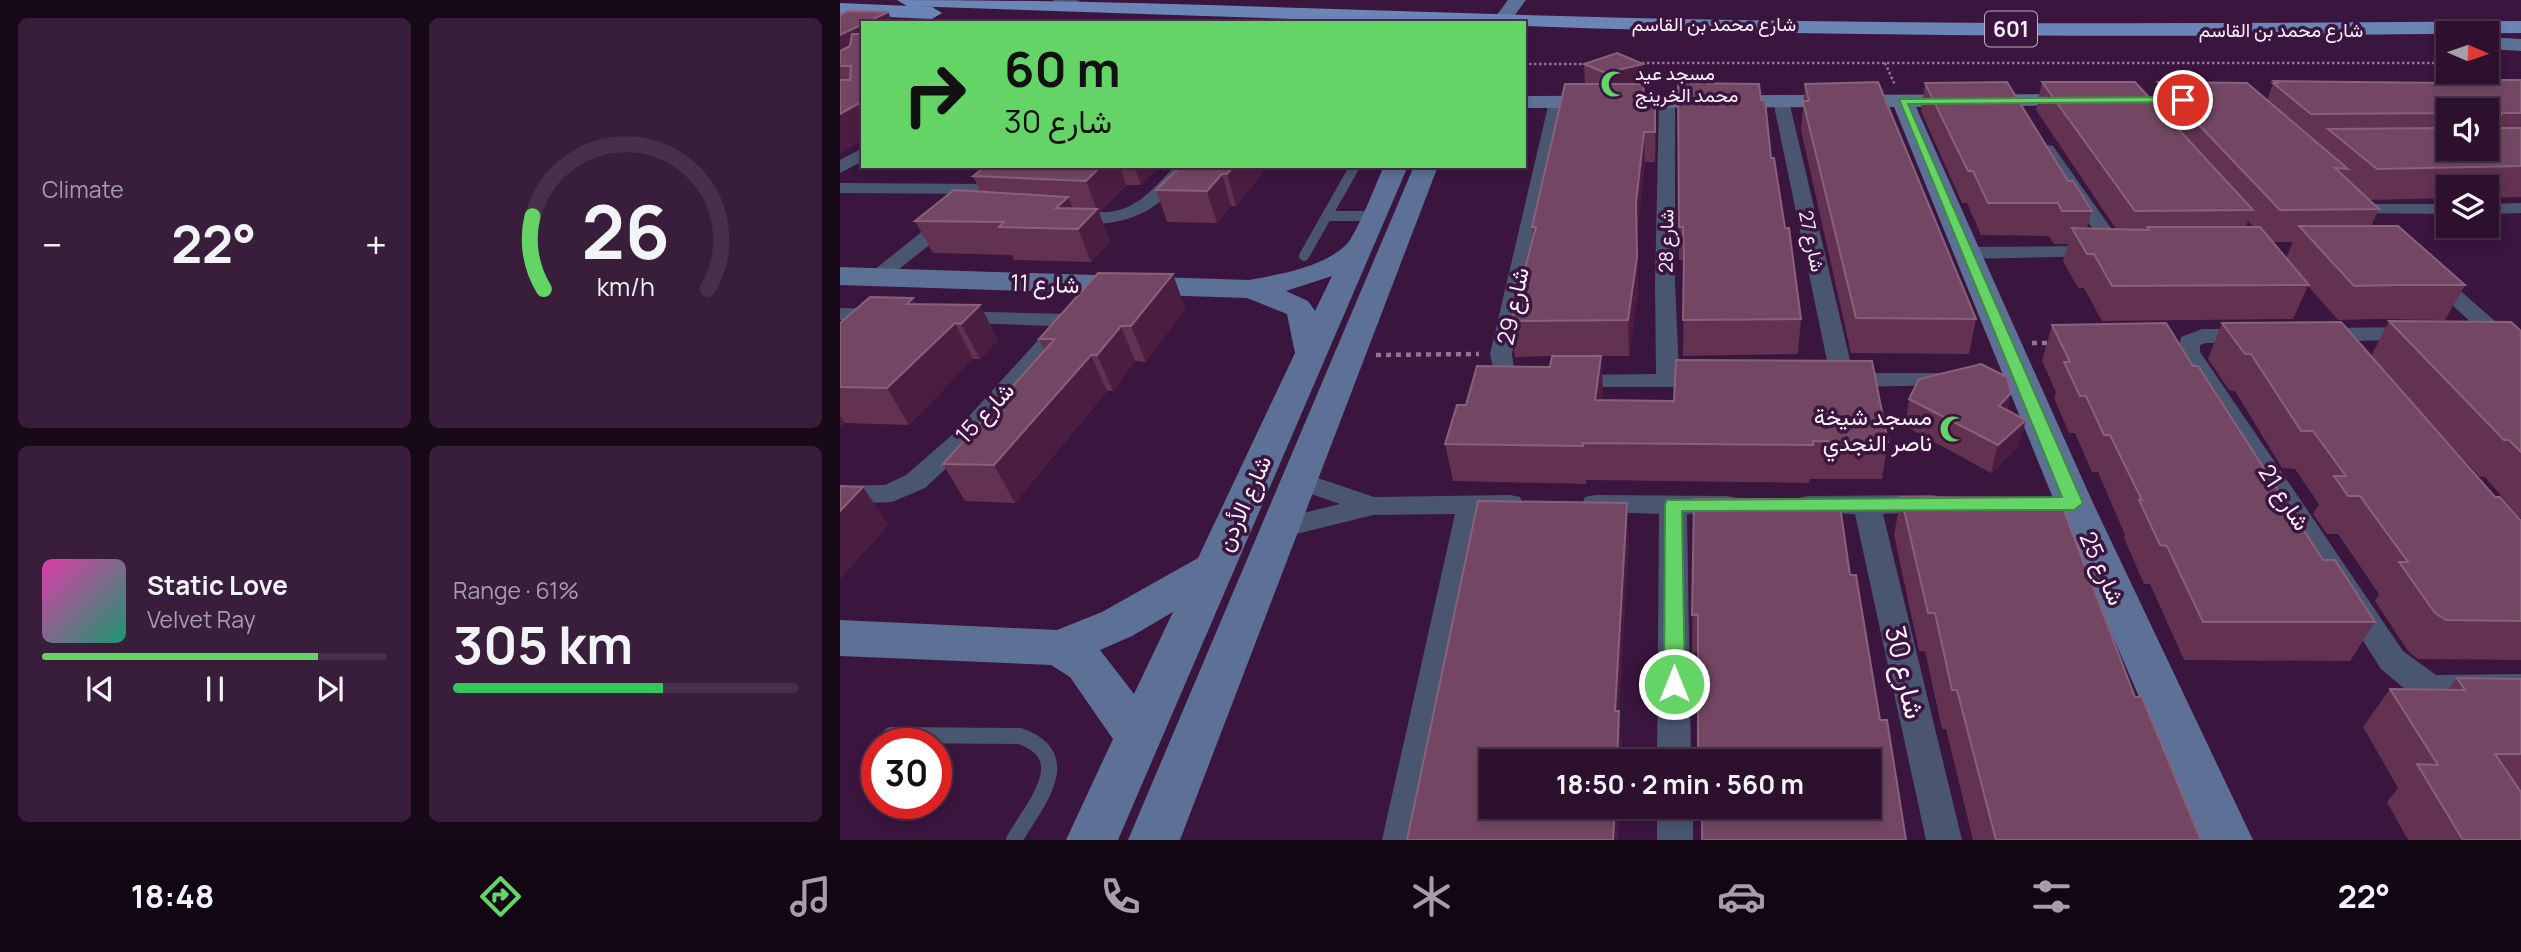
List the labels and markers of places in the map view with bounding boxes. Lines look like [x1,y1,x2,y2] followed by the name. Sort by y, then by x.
[1635,60,1738,109] place label: مسجد عيد محمد الخرينج
[1599,69,1629,99] mosque icon: مسجد عيد محمد الخرينج
[2153,70,2213,130] pin
[1814,400,1932,462] place label: مسجد شيخة ناصر النجدي
[1938,414,1968,444] mosque icon: مسجد شيخة ناصر النجدي

